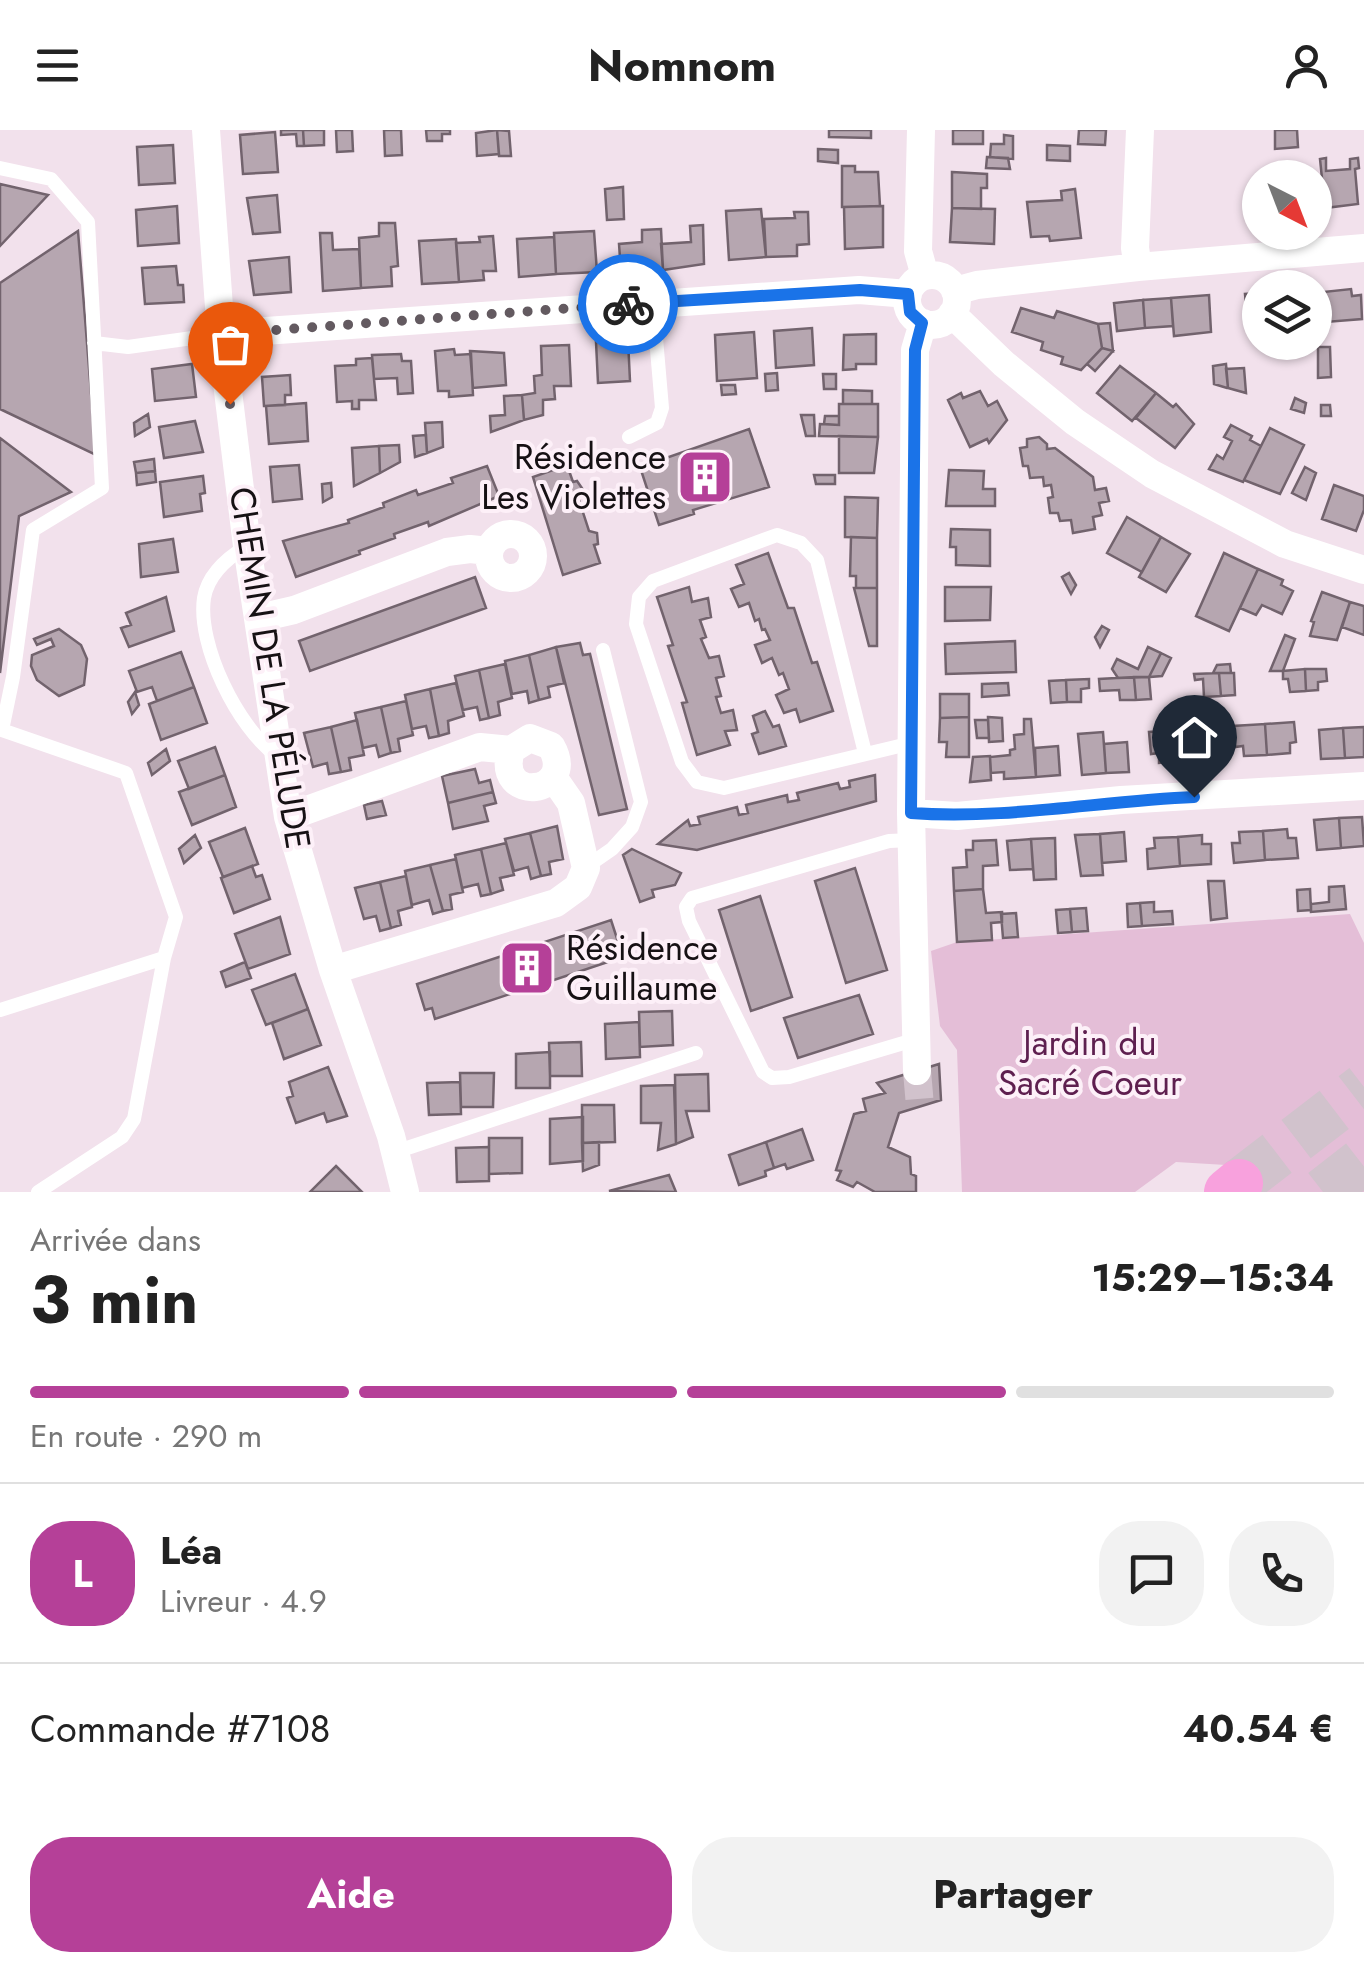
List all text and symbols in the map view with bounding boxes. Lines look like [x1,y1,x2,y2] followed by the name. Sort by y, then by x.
[588,33,776,98] text: Nomnom
[30,38,85,93] icon: menu
[1279,38,1334,93] icon: person
[1242,160,1332,250] north arrow
[1242,160,1332,360] map controls
[578,254,678,354] courier
[1242,270,1332,360] button: layers
[601,277,656,332] icon: bike
[188,302,273,405] pin
[203,317,258,372] icon: bag
[481,432,666,522] place label: Résidence Les Violettes
[675,447,735,507] building icon: Résidence Les Violettes
[217,483,323,853] street label: CHEMIN DE LA PÉLUDE
[1152,695,1237,798] pin
[1167,710,1222,765] icon: home
[566,923,718,1013] place label: Résidence Guillaume
[497,938,557,998] building icon: Résidence Guillaume
[998,1018,1182,1108] park label: Jardin du Sacré Coeur
[30,1217,201,1263] text: Arrivée dans
[1092,1250,1334,1305] text: 15:29–15:34
[30,1253,198,1347] text: 3 min
[30,1413,262,1459] text: En route · 290 m
[1099,1521,1204,1626] button: chat
[1229,1521,1334,1626] button: phone
[160,1523,222,1578] text: Léa
[72,1546,93,1601] text: L
[160,1578,327,1624] text: Livreur · 4.9
[30,1701,331,1756] text: Commande #7108
[1183,1701,1334,1756] text: 40.54 €
[30,1837,672,1952] button: Aide
[692,1837,1334,1952] button: Partager

